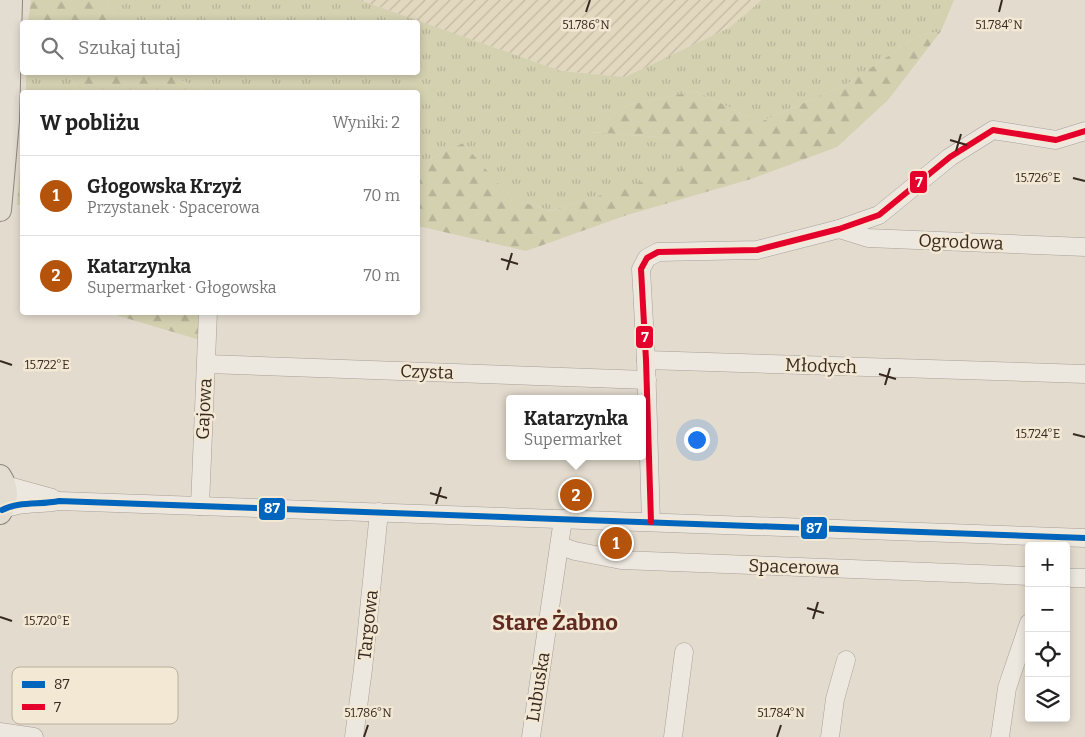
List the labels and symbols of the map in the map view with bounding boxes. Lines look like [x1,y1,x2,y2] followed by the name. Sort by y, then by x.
[562,18,610,32] text: 51.786°N
[975,18,1023,32] text: 51.784°N
[909,170,928,194] line badge: 7
[1016,171,1060,185] text: 15.726°E
[915,174,923,191] text: 7
[918,230,1004,254] street label: Ogrodowa
[635,325,654,349] line badge: 7
[641,329,649,346] text: 7
[785,354,857,378] street label: Młodych
[25,358,69,372] text: 15.722°E
[400,360,454,384] street label: Czysta
[191,377,217,440] street label: Gajowa
[684,427,710,453] your location
[1016,427,1060,441] text: 15.724°E
[560,476,592,514] pin: 2
[258,497,286,521] line badge: 87
[264,500,280,517] text: 87
[800,516,828,540] line badge: 87
[806,520,822,537] text: 87
[600,524,632,562] pin: 1
[748,554,840,580] street label: Spacerowa
[353,589,383,661] street label: Targowa
[492,609,618,636] district label: Stare Żabno
[24,614,70,628] text: 15.720°E
[522,650,554,724] street label: Lubuska
[12,667,178,724] legend
[54,676,69,693] text: 87
[54,699,61,716] text: 7
[344,706,392,720] text: 51.786°N
[757,706,805,720] text: 51.784°N

